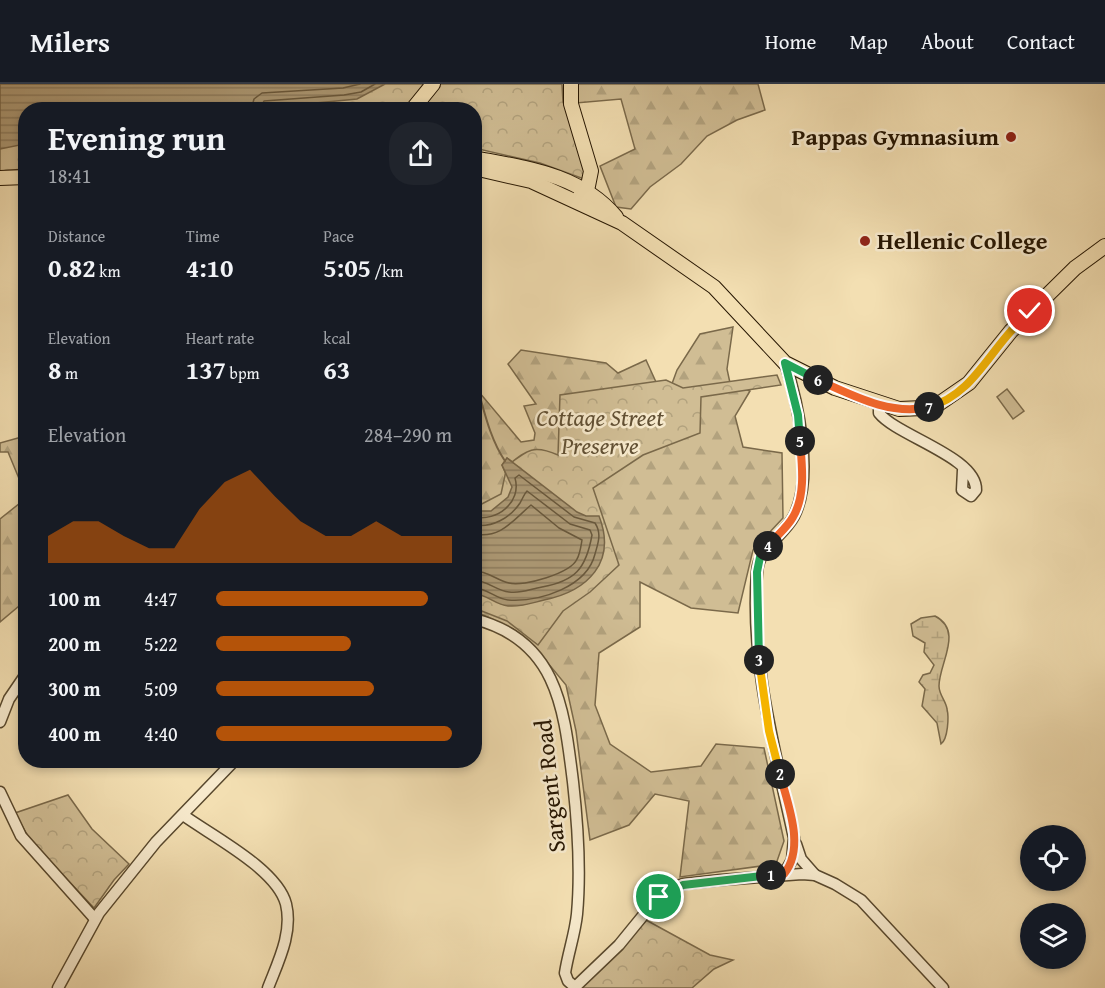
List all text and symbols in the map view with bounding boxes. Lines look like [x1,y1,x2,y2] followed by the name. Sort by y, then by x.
[30,21,110,62] text: Milers
[765,26,816,57] text: Home
[849,26,888,57] text: Map
[921,26,974,57] text: About
[1007,26,1075,57] text: Contact
[48,114,225,162] text: Evening run
[792,119,999,154] place label: Pappas Gymnasium
[389,122,452,185] button: share
[1004,130,1018,144] marker: Pappas Gymnasium
[48,161,91,190] text: 18:41
[877,223,1048,258] place label: Hellenic College
[48,224,105,248] text: Distance
[186,224,220,248] text: Time
[323,224,354,248] text: Pace
[858,234,872,248] marker: Hellenic College
[48,248,96,287] text: 0.82
[186,248,233,287] text: 4:10
[323,248,371,287] text: 5:05
[96,259,120,283] text: km
[371,259,403,283] text: /km
[1004,285,1055,336] pin
[1013,294,1046,327] icon: check
[48,326,111,350] text: Elevation
[186,326,254,350] text: Heart rate
[323,326,351,350] text: kcal
[48,350,61,389] text: 8
[186,350,226,389] text: 137
[323,350,350,389] text: 63
[61,361,78,385] text: m
[226,361,260,385] text: bpm
[803,365,833,395] pin: 6
[814,368,822,392] text: 6
[914,392,944,422] pin: 7
[925,395,933,419] text: 7
[536,400,664,463] park label: Cottage Street Preserve
[48,420,126,449] text: Elevation
[364,420,452,449] text: 284–290 m
[785,426,815,456] pin: 5
[796,429,804,453] text: 5
[753,531,783,561] pin: 4
[764,534,772,558] text: 4
[48,584,101,613] text: 100 m
[144,584,178,613] text: 4:47
[48,629,101,658] text: 200 m
[144,629,178,658] text: 5:22
[744,645,774,675] pin: 3
[755,648,763,672] text: 3
[48,674,101,703] text: 300 m
[144,674,178,703] text: 5:09
[525,718,574,854] street label: Sargent Road
[48,719,101,748] text: 400 m
[144,719,178,748] text: 4:40
[765,759,795,789] pin: 2
[776,762,784,786] text: 2
[1020,825,1086,969] map controls
[1020,825,1086,891] button: locate
[756,860,786,890] pin: 1
[767,863,775,887] text: 1
[633,871,684,922] pin
[642,880,675,913] icon: arrive
[1020,903,1086,969] button: layers

